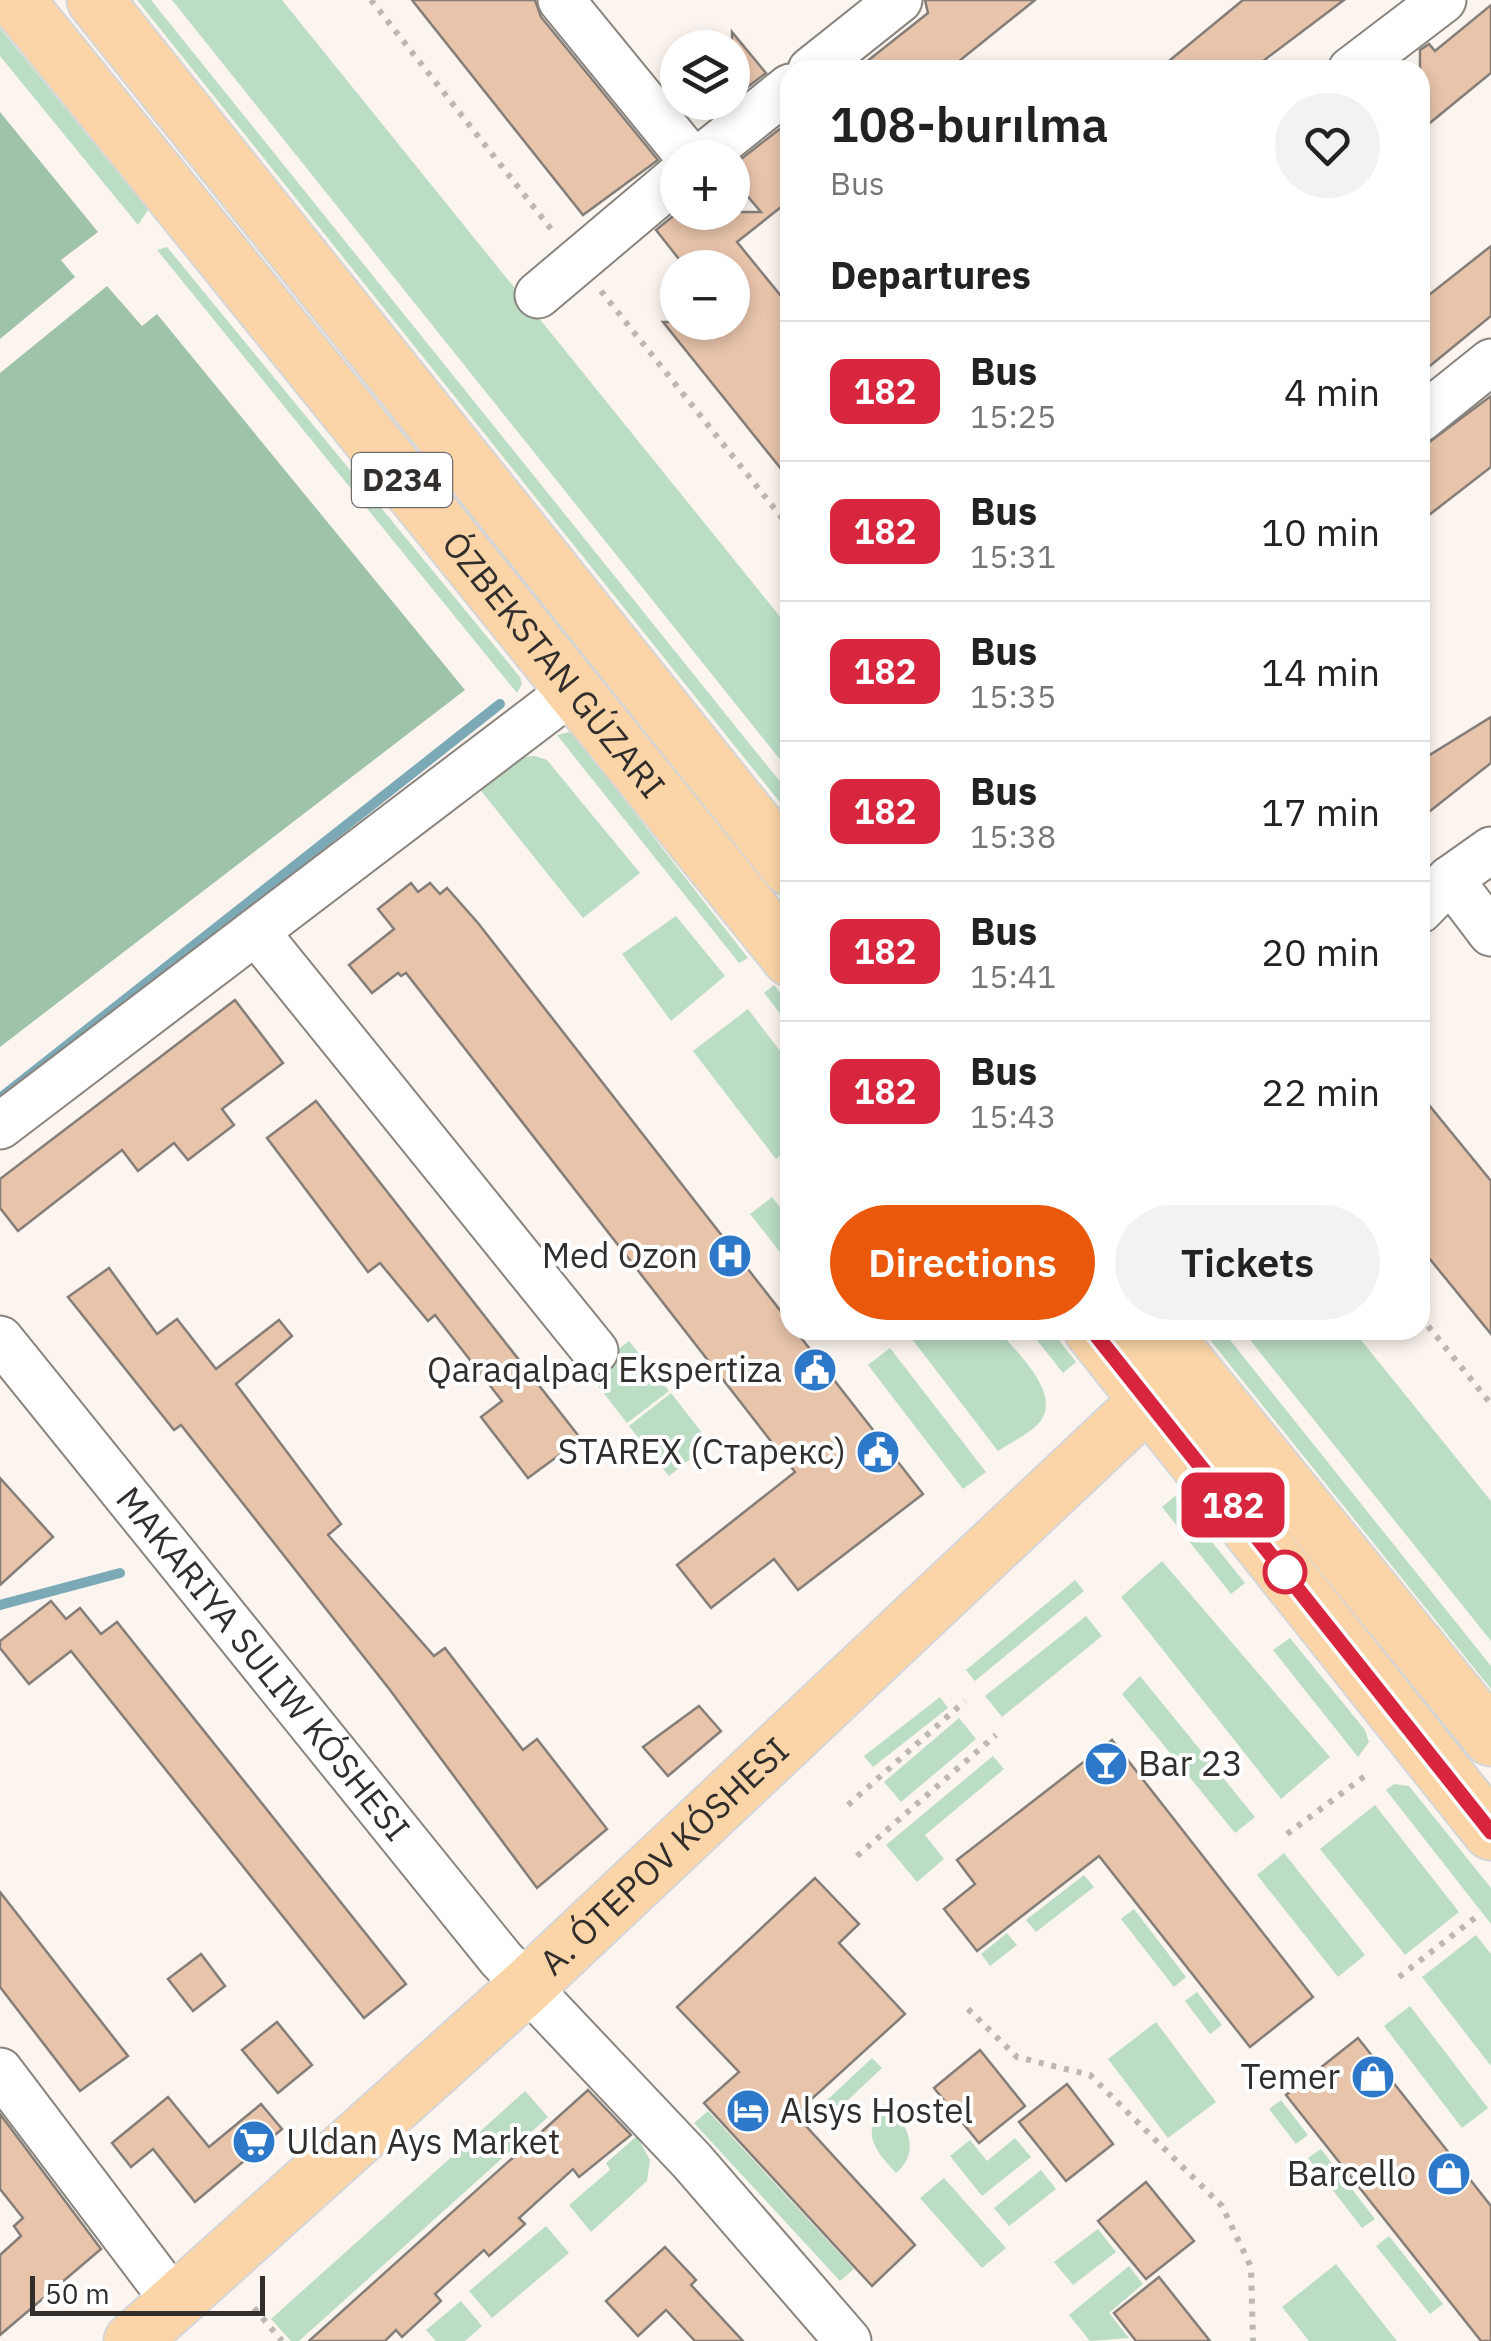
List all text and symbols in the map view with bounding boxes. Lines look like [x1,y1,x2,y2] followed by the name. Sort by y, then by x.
[660,30,750,340] map controls
[660,30,750,120] button: layers
[830,93,1108,155] text: 108-burılma
[1275,93,1380,198] button: heart
[660,140,750,230] button: +
[830,162,885,204] text: Bus
[660,250,750,340] button: −
[830,250,1031,299] text: Departures
[970,346,1037,395] text: Bus
[1284,367,1380,416] text: 4 min
[853,368,917,414] text: 182
[970,395,1056,437] text: 15:25
[352,453,452,507] road number: D234
[970,486,1037,535] text: Bus
[1261,507,1380,556] text: 10 min
[853,508,917,554] text: 182
[432,522,676,807] street label: ÓZBEKSTAN GÚZARI
[970,535,1056,577] text: 15:31
[970,626,1037,675] text: Bus
[1261,647,1380,696] text: 14 min
[853,648,917,694] text: 182
[970,675,1056,717] text: 15:35
[970,766,1037,815] text: Bus
[1261,787,1380,836] text: 17 min
[853,788,917,834] text: 182
[970,815,1056,857] text: 15:38
[970,906,1037,955] text: Bus
[1261,927,1380,976] text: 20 min
[853,928,917,974] text: 182
[970,955,1056,997] text: 15:41
[970,1046,1037,1095] text: Bus
[1261,1067,1380,1116] text: 22 min
[853,1068,917,1114] text: 182
[970,1095,1056,1137] text: 15:43
[830,1205,1095,1320] button: Directions
[1115,1205,1380,1320] button: Tickets
[542,1232,698,1278] place label: Med Ozon
[707,1233,753,1279] hospital icon: Med Ozon
[427,1346,782,1392] place label: Qaraqalpaq Ekspertiza
[792,1347,838,1393] public building icon: Qaraqalpaq Ekspertiza
[558,1428,846,1474] place label: STAREX (Старекс)
[855,1429,901,1475] public building icon: STAREX (Старекс)
[1176,1472,1290,1538] line badge: 182
[107,1477,420,1850] street label: MAKARIYA SULIW KÓSHESI
[1201,1482,1265,1528] text: 182
[1264,1551,1306,1593] unlabelled marker
[529,1727,798,1984] street label: A. ÓTEPOV KÓSHESI
[1138,1740,1243,1786] place label: Bar 23
[1083,1741,1129,1787] bar icon: Bar 23
[1240,2053,1340,2099] place label: Temer
[1350,2054,1396,2100] shop icon: Temer
[780,2087,973,2133] place label: Alsys Hostel
[725,2088,771,2134] hotel icon: Alsys Hostel
[286,2118,560,2164] place label: Uldan Ays Market
[231,2119,277,2165] supermarket icon: Uldan Ays Market
[1287,2150,1416,2196] place label: Barcello
[1426,2151,1472,2197] shop icon: Barcello
[30,2271,265,2316] scale bar
[45,2275,110,2312] text: 50 m

